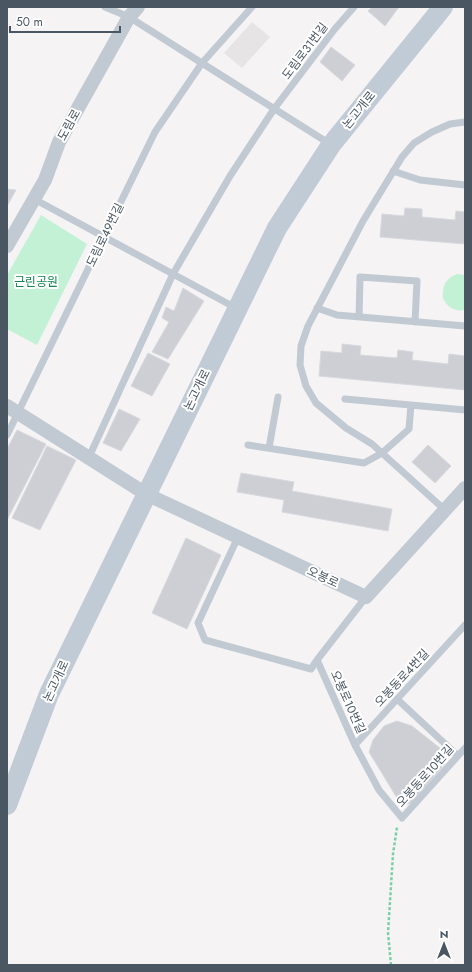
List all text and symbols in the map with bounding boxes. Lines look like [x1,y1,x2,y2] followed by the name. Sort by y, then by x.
[10,8,120,34] scale bar
[16,13,43,31] text: 50 m
[278,19,332,83] street label: 도림로31번길
[338,87,380,133] street label: 논고개로
[53,106,85,144] street label: 도림로
[82,200,128,270] street label: 도림로49번길
[14,273,58,291] park label: 근린공원
[179,366,215,414] street label: 논고개로
[304,562,342,592] street label: 오봉로
[370,645,434,711] street label: 오봉동로4번길
[39,657,73,705] street label: 논고개로
[326,667,370,737] street label: 오봉로10번길
[392,741,458,811] street label: 오봉동로10번길
[424,924,464,964] north arrow
[440,926,448,942] text: N

